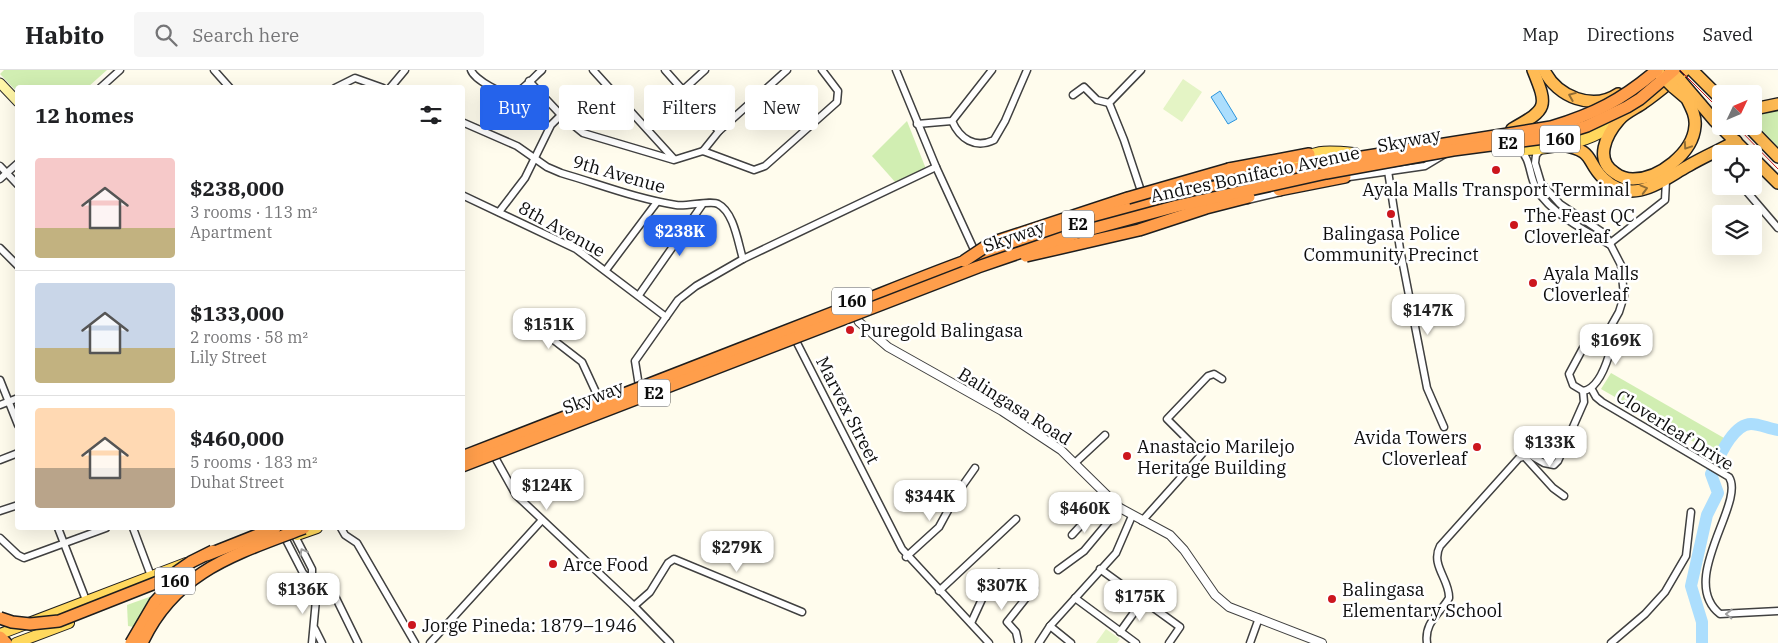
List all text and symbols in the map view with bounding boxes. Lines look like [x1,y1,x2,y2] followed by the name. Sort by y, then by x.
[134,12,484,57] search box
[25,19,104,51] text: Habito
[152,21,180,49] icon: search
[192,23,299,47] text: Search here
[1522,23,1559,46] text: Map
[1587,23,1675,46] text: Directions
[1703,23,1753,46] text: Saved
[480,85,549,130] chip: Buy
[559,85,634,130] chip: Rent
[644,85,735,130] chip: Filters
[745,85,818,130] chip: New
[1712,85,1762,135] north arrow
[1712,85,1762,255] map controls
[1568,92,1577,102] one-way arrow
[35,101,134,129] text: 12 homes
[417,101,445,129] icon: filters
[1375,123,1443,157] street label: Skyway
[1540,126,1580,152] road number: 160
[1492,129,1524,156] road number: E2
[1684,140,1693,150] one-way arrow
[1148,141,1362,207] street label: Andres Bonifacio Avenue
[1712,145,1762,195] button: locate
[570,150,668,198] street label: 9th Avenue
[1490,164,1502,176] marker: Ayala Malls Transport Terminal
[190,174,284,202] text: $238,000
[75,178,135,238] icon: home
[1362,178,1630,201] place label: Ayala Malls Transport Terminal
[1639,185,1647,195] one-way arrow
[515,196,609,262] street label: 8th Avenue
[190,202,318,222] text: 3 rooms · 113 m²
[1524,204,1635,248] place label: The Feast QC Cloverleaf
[1712,205,1762,255] button: layers
[1385,208,1397,220] marker: Balingasa Police Community Precinct
[1062,210,1094,238] road number: E2
[645,214,715,257] pin: $238K
[980,215,1048,257] street label: Skyway
[1508,219,1520,231] marker: The Feast QC Cloverleaf
[655,221,705,241] text: $238K
[190,222,272,242] text: Apartment
[1303,222,1479,266] place label: Balingasa Police Community Precinct
[1543,262,1639,306] place label: Ayala Malls Cloverleaf
[1527,277,1539,289] marker: Ayala Malls Cloverleaf
[832,288,872,315] road number: 160
[1393,294,1463,336] pin: $147K
[190,299,284,327] text: $133,000
[1403,300,1453,320] text: $147K
[75,303,135,363] icon: home
[514,308,584,350] pin: $151K
[524,314,574,334] text: $151K
[860,319,1023,342] place label: Puregold Balingasa
[844,324,856,336] marker: Puregold Balingasa
[1581,324,1651,366] pin: $169K
[190,327,308,347] text: 2 rooms · 58 m²
[1591,330,1641,350] text: $169K
[190,347,267,367] text: Lily Street
[811,352,885,468] street label: Marvex Street
[954,362,1076,450] street label: Balingasa Road
[559,375,627,419] street label: Skyway
[638,379,670,406] road number: E2
[1612,385,1738,475] street label: Cloverleaf Drive
[190,424,284,452] text: $460,000
[1354,426,1469,470] place label: Avida Towers Cloverleaf
[1515,426,1585,468] pin: $133K
[75,428,135,488] icon: home
[1525,432,1575,452] text: $133K
[1137,435,1295,479] place label: Anastacio Marilejo Heritage Building
[1471,441,1483,453] marker: Avida Towers Cloverleaf
[1121,450,1133,462] marker: Anastacio Marilejo Heritage Building
[190,452,318,472] text: 5 rooms · 183 m²
[512,468,582,511] pin: $124K
[190,472,284,492] text: Duhat Street
[522,475,572,495] text: $124K
[895,480,965,522] pin: $344K
[905,486,955,506] text: $344K
[1050,492,1120,534] pin: $460K
[1060,498,1110,518] text: $460K
[702,530,772,573] pin: $279K
[712,537,762,557] text: $279K
[299,548,309,557] one-way arrow
[563,553,648,576] place label: Arce Food
[547,558,559,570] marker: Arce Food
[155,568,195,594] road number: 160
[967,568,1037,611] pin: $307K
[268,572,338,615] pin: $136K
[977,575,1027,595] text: $307K
[1342,578,1502,622] place label: Balingasa Elementary School
[278,579,328,599] text: $136K
[1105,580,1175,622] pin: $175K
[1115,586,1165,606] text: $175K
[1326,593,1338,605] marker: Balingasa Elementary School
[1725,609,1733,619] one-way arrow
[422,614,637,637] place label: Jorge Pineda: 1879–1946
[406,619,418,631] marker: Jorge Pineda: 1879–1946

